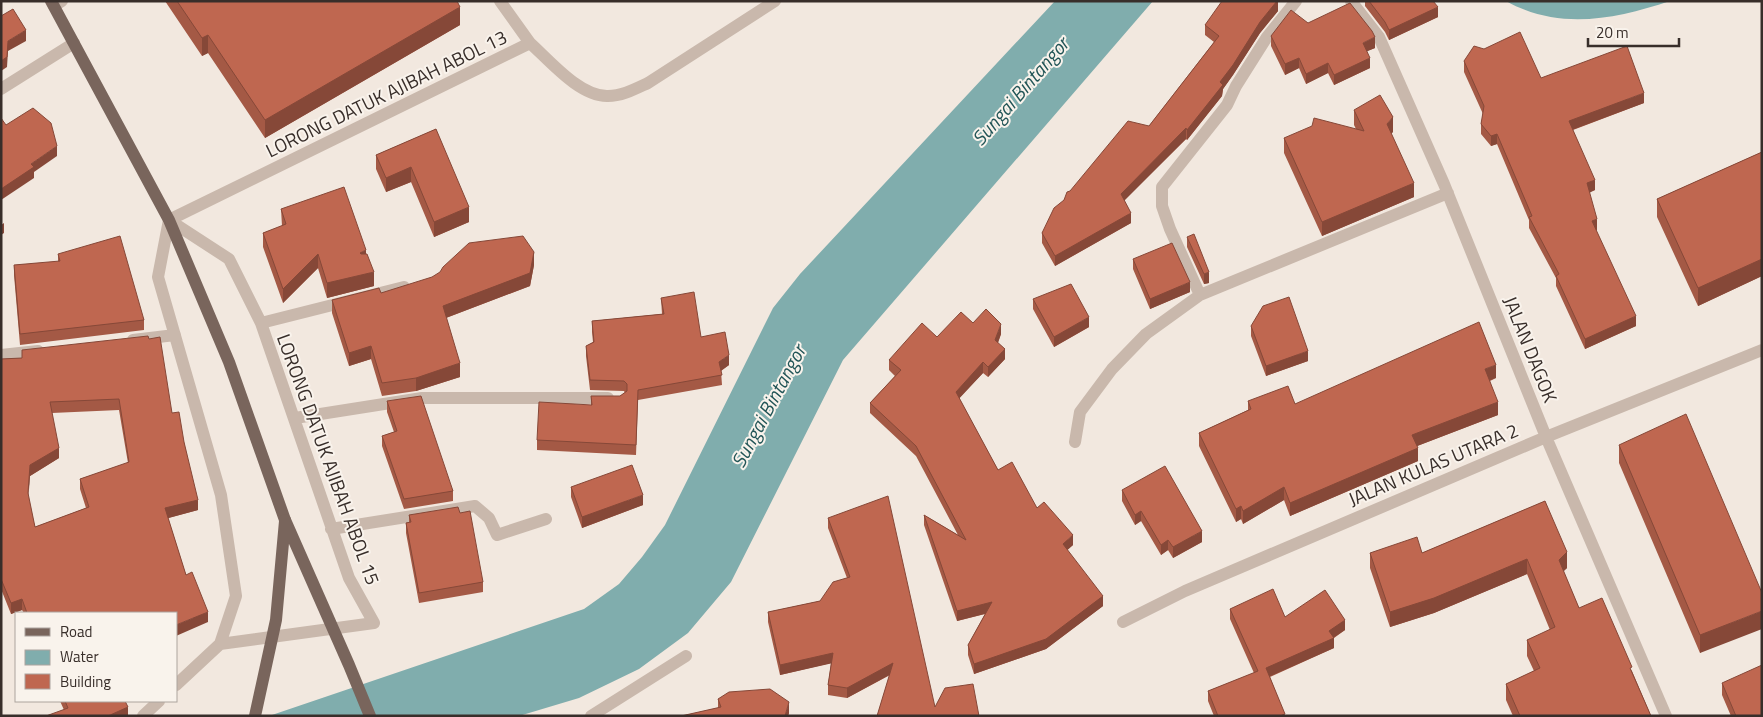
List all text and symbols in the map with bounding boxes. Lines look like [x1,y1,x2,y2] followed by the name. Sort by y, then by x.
[1588,15,1679,47] scale bar
[1596,21,1629,44] text: 20 m
[260,22,512,164] street label: LORONG DATUK AJIBAH ABOL 13
[964,28,1078,152] water label: Sungai Bintangor
[1497,291,1566,407] street label: JALAN DAGOK
[270,329,388,589] street label: LORONG DATUK AJIBAH ABOL 15
[723,337,815,473] water label: Sungai Bintangor
[1343,415,1523,513] street label: JALAN KULAS UTARA 2
[15,612,178,702] legend
[60,620,92,643] text: Road
[60,645,99,668] text: Water
[60,670,111,693] text: Building

